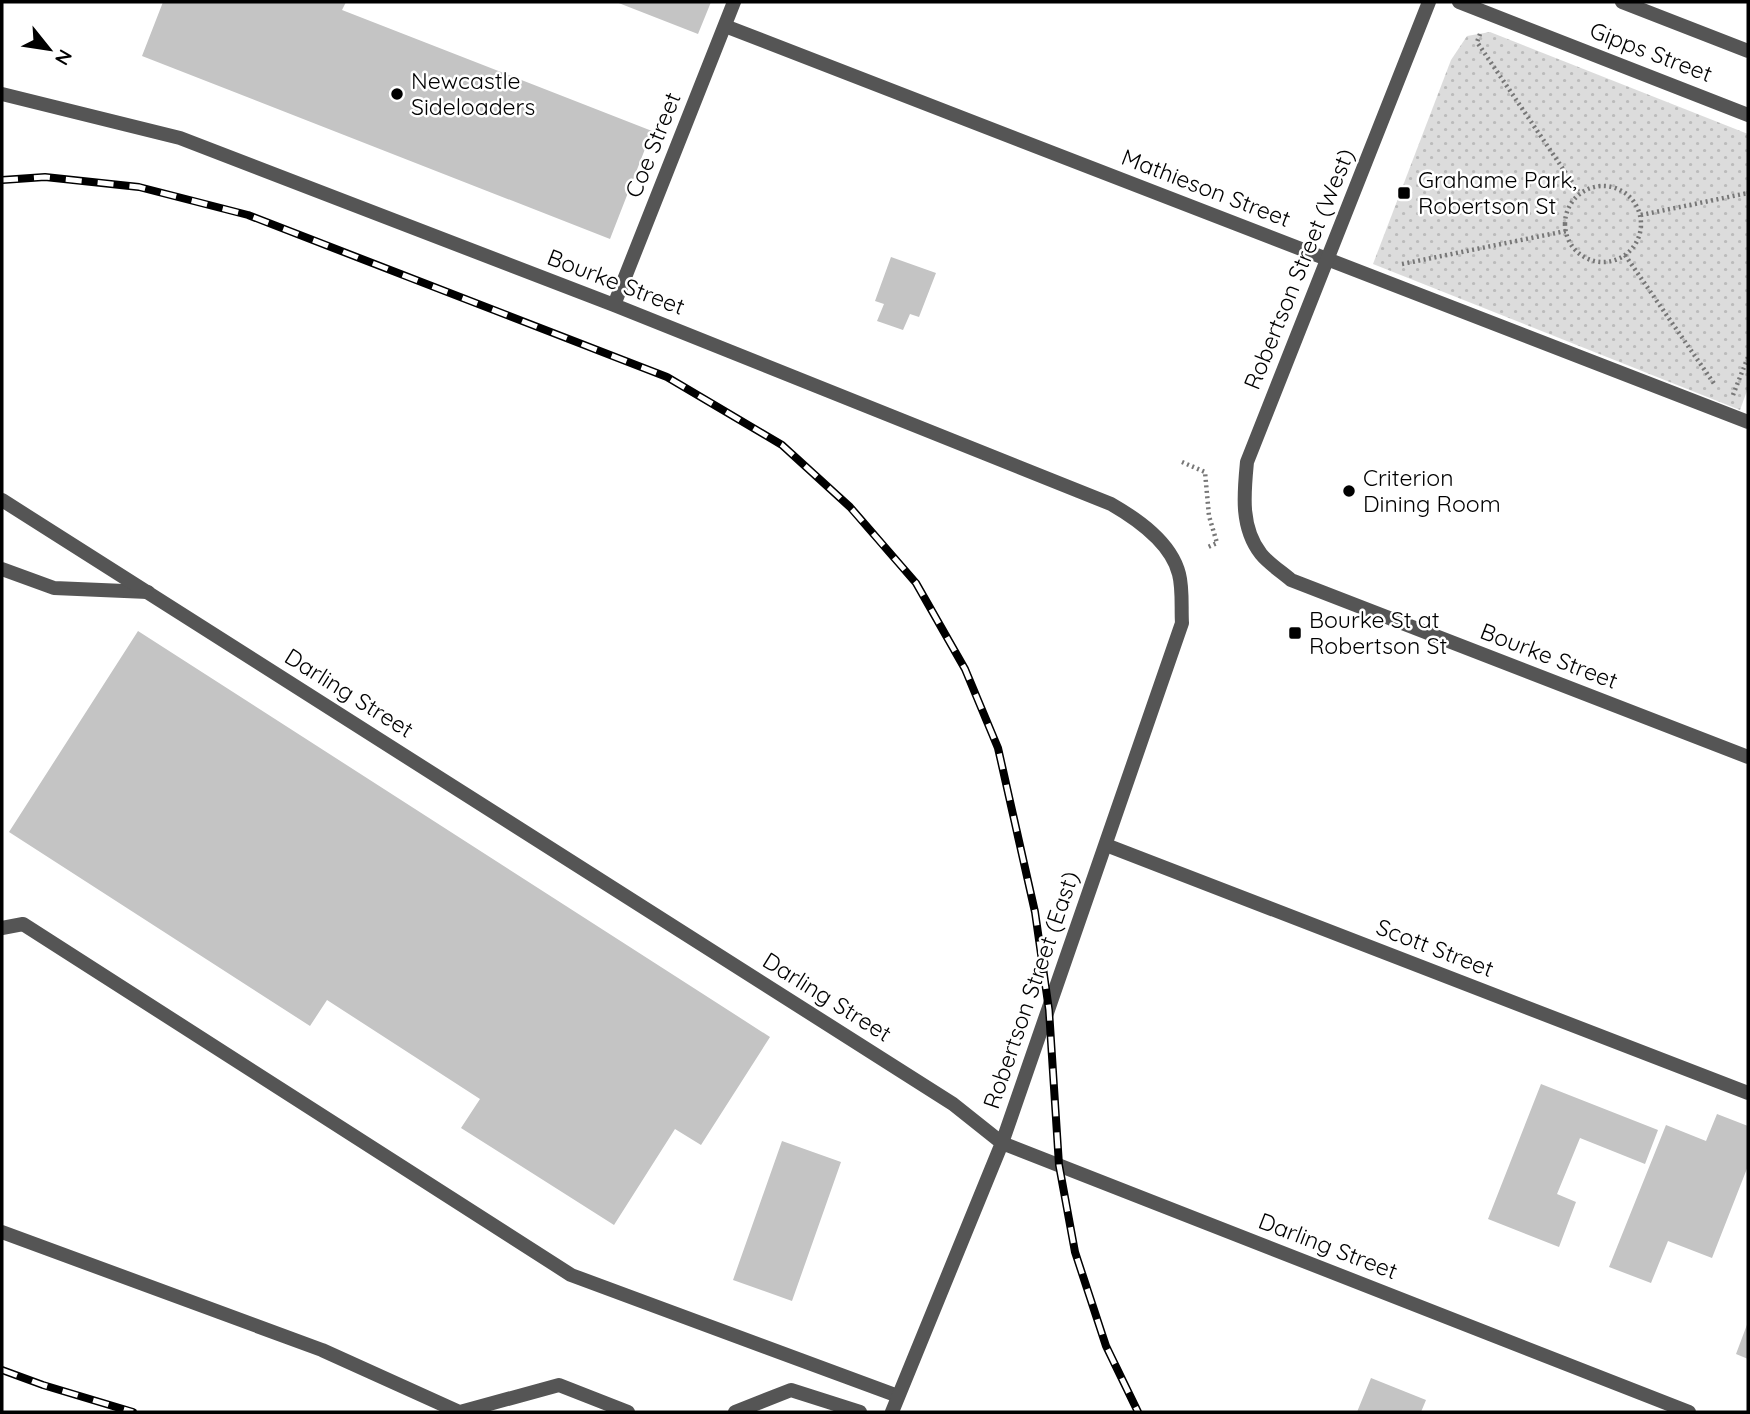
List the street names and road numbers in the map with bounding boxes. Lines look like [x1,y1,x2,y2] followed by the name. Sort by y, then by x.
[1586,15,1717,88] street label: Gipps Street
[618,88,687,202] street label: Coe Street
[1117,142,1295,233] street label: Mathieson Street
[1237,144,1360,394] street label: Robertson Street (West)
[543,242,689,321] street label: Bourke Street
[1476,616,1622,695] street label: Bourke Street
[280,642,419,744] street label: Darling Street
[976,867,1085,1112] street label: Robertson Street (East)
[1372,912,1498,983] street label: Scott Street
[758,946,897,1048] street label: Darling Street
[1255,1206,1402,1285] street label: Darling Street

